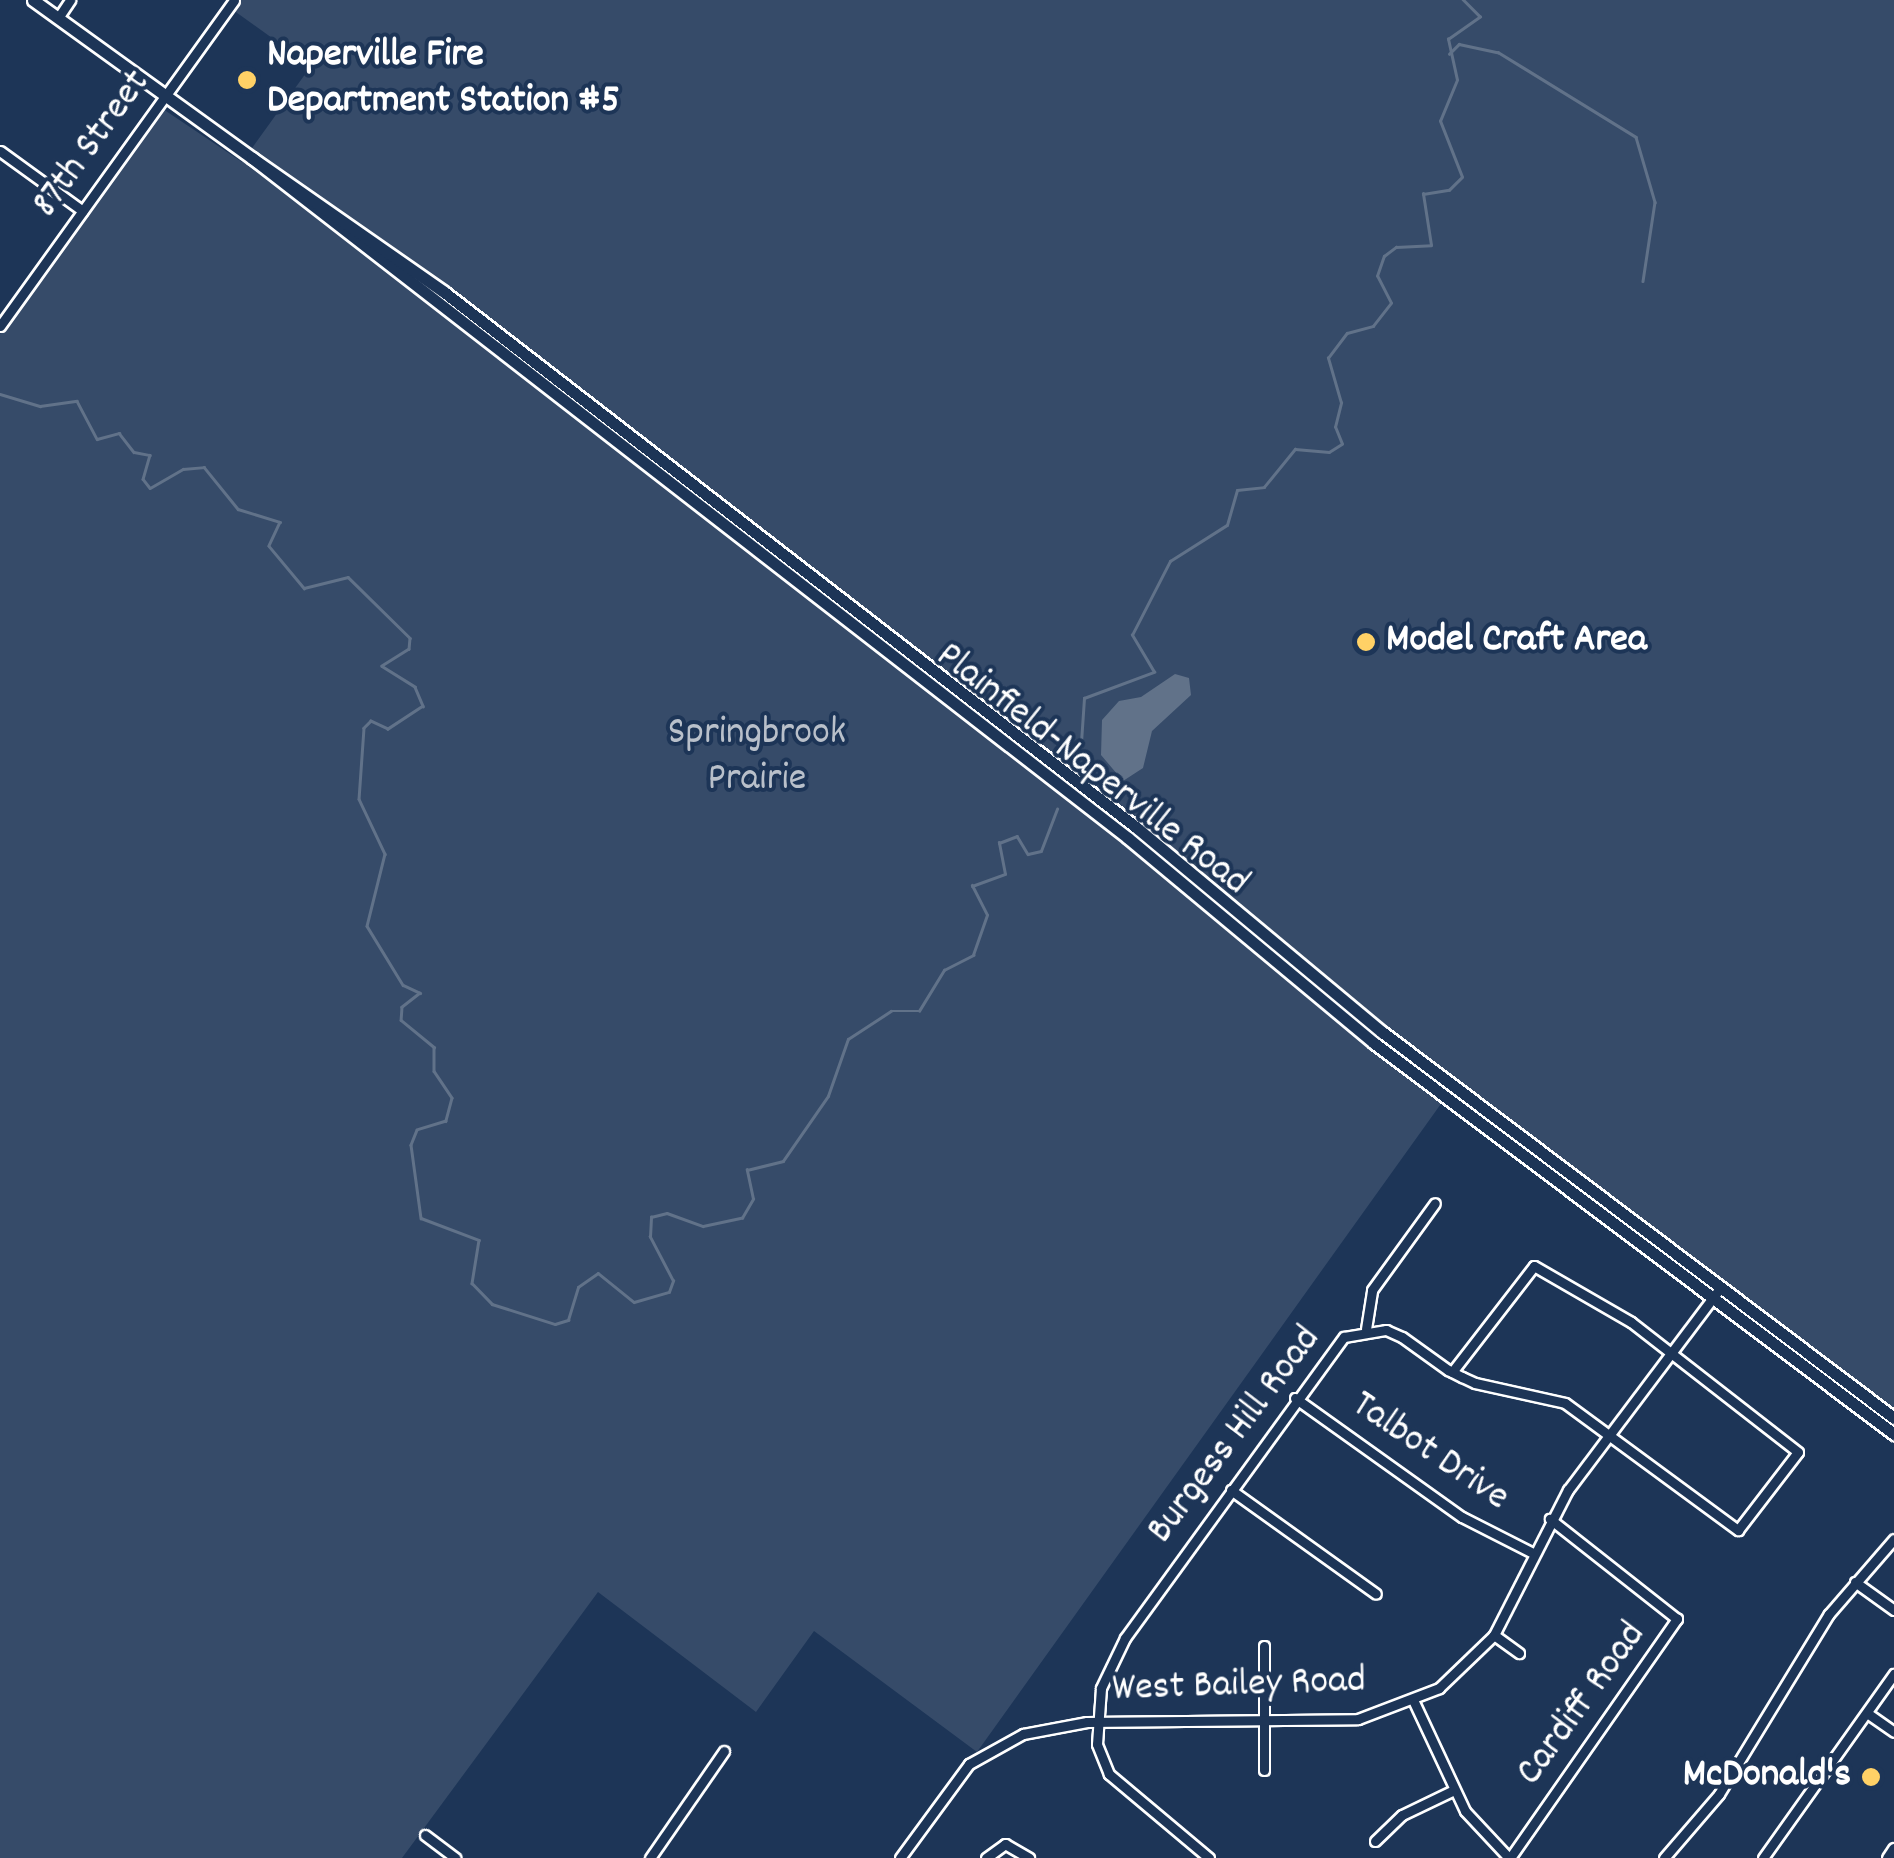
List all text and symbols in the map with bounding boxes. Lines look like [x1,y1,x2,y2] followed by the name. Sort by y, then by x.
[267,33,620,127] place label: Naperville Fire Department Station #5
[23,62,163,228] street label: 87th Street
[236,69,258,91] marker: Naperville Fire Department Station #5
[1386,618,1647,666] place label: Model Craft Area
[1355,631,1377,653] marker: Model Craft Area
[925,634,1257,908] street label: Plainfield-Naperville Road
[668,711,846,805] park label: Springbrook Prairie
[1139,1318,1333,1554] street label: Burgess Hill Road
[1341,1383,1517,1523] street label: Talbot Drive
[1508,1614,1658,1796] street label: Cardiff Road
[1111,1659,1367,1715] street label: West Bailey Road
[1683,1753,1851,1801] place label: McDonald's
[1860,1766,1882,1788] marker: McDonald's

